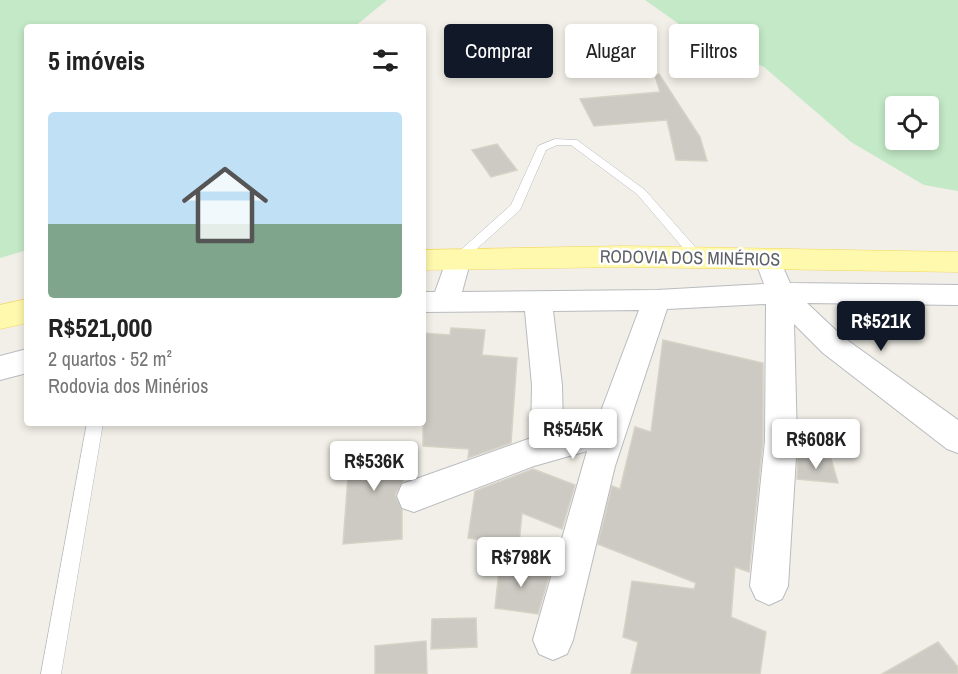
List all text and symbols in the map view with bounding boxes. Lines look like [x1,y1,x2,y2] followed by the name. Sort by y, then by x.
[444,24,553,78] chip: Comprar
[565,24,657,78] chip: Alugar
[669,24,759,78] chip: Filtros
[48,43,145,78] text: 5 imóveis
[369,44,402,77] icon: filters
[885,96,939,150] map controls
[885,96,939,150] button: locate
[171,151,279,259] icon: home
[600,243,781,272] street label: RODOVIA DOS MINÉRIOS
[832,301,930,352] pin: R$521K
[851,307,911,334] text: R$521K
[48,310,152,345] text: R$521,000
[48,345,172,372] text: 2 quartos · 52 m²
[48,372,208,399] text: Rodovia dos Minérios
[524,409,622,460] pin: R$545K
[543,415,603,442] text: R$545K
[767,419,865,470] pin: R$608K
[786,425,846,452] text: R$608K
[325,441,423,492] pin: R$536K
[344,447,404,474] text: R$536K
[472,537,570,588] pin: R$798K
[491,543,551,570] text: R$798K

